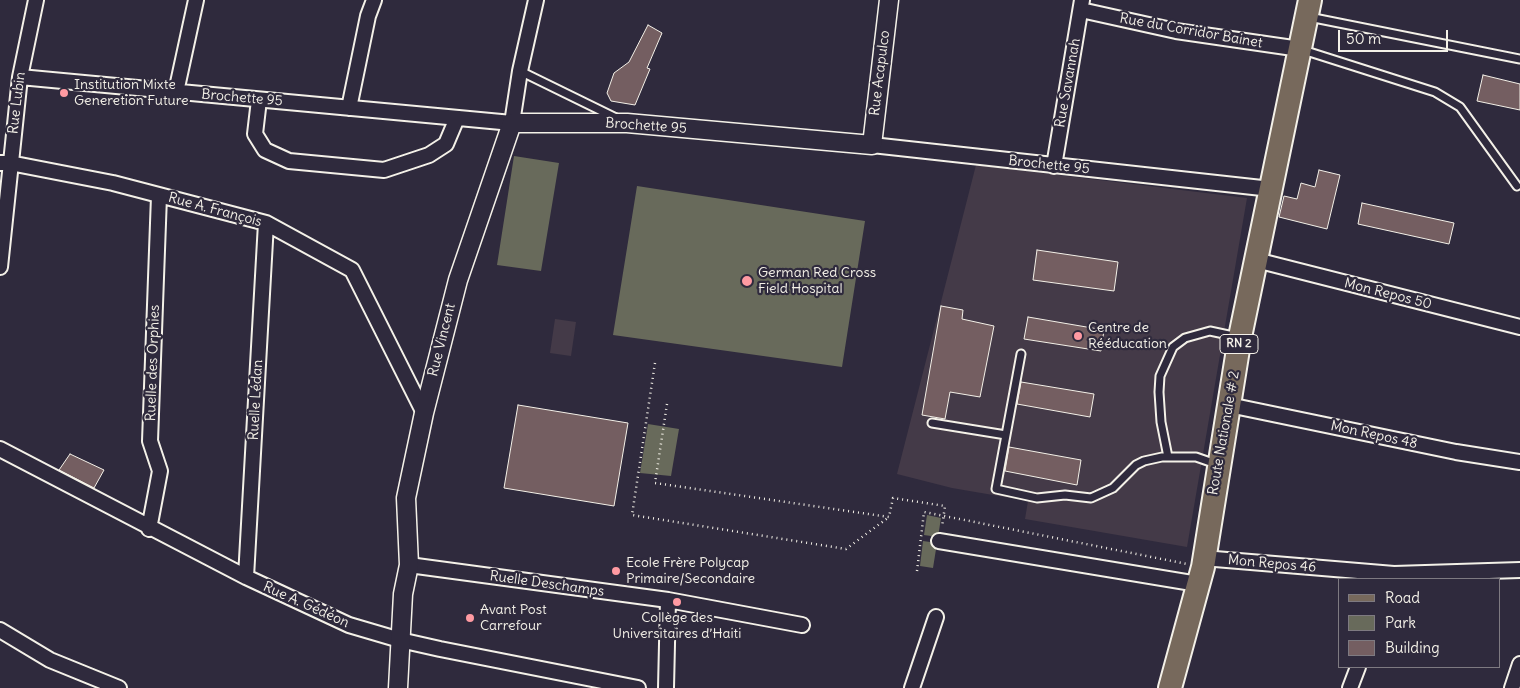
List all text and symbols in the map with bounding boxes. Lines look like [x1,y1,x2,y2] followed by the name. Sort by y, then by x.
[1118,10,1264,52] street label: Rue du Corridor Bainet
[1340,20,1450,52] scale bar
[866,29,894,117] street label: Rue Acapulco
[1346,29,1381,48] text: 50 m
[1052,37,1084,129] street label: Rue Savannah
[5,71,29,135] street label: Rue Lubin
[74,77,189,110] place label: Institution Mixte Generetion Future
[201,86,283,110] street label: Brochette 95
[58,87,70,99] marker: Institution Mixte Generetion Future
[605,115,687,137] street label: Brochette 95
[1008,152,1090,178] street label: Brochette 95
[166,189,264,231] street label: Rue A. François
[758,265,876,298] place label: German Red Cross Field Hospital
[740,274,754,288] marker: German Red Cross Field Hospital
[1343,275,1433,313] street label: Mon Repos 50
[425,302,459,378] street label: Rue Vincent
[143,304,163,422] street label: Ruelle des Orphies
[1088,320,1167,352] place label: Centre de Rééducation
[1072,330,1084,342] marker: Centre de Rééducation
[1220,334,1258,354] road number: RN 2
[246,359,266,441] street label: Ruelle Lédan
[1205,370,1243,496] street label: Route Nationale # 2
[1329,418,1419,452] street label: Mon Repos 48
[1227,552,1317,576] street label: Mon Repos 46
[626,555,755,588] place label: Ecole Frère Polycap Primaire/Secondaire
[610,565,622,577] marker: Ecole Frère Polycap Primaire/Secondaire
[489,568,605,600] street label: Ruelle Deschamps
[1338,578,1500,668] legend
[260,579,352,631] street label: Rue A. Gédéon
[1385,588,1420,607] text: Road
[671,596,683,608] marker: Collège des Universitaires d’Haiti
[480,602,547,634] place label: Avant Post Carrefour
[613,610,741,642] place label: Collège des Universitaires d’Haiti
[464,612,476,624] marker: Avant Post Carrefour
[1385,613,1416,632] text: Park
[1385,638,1440,657] text: Building

